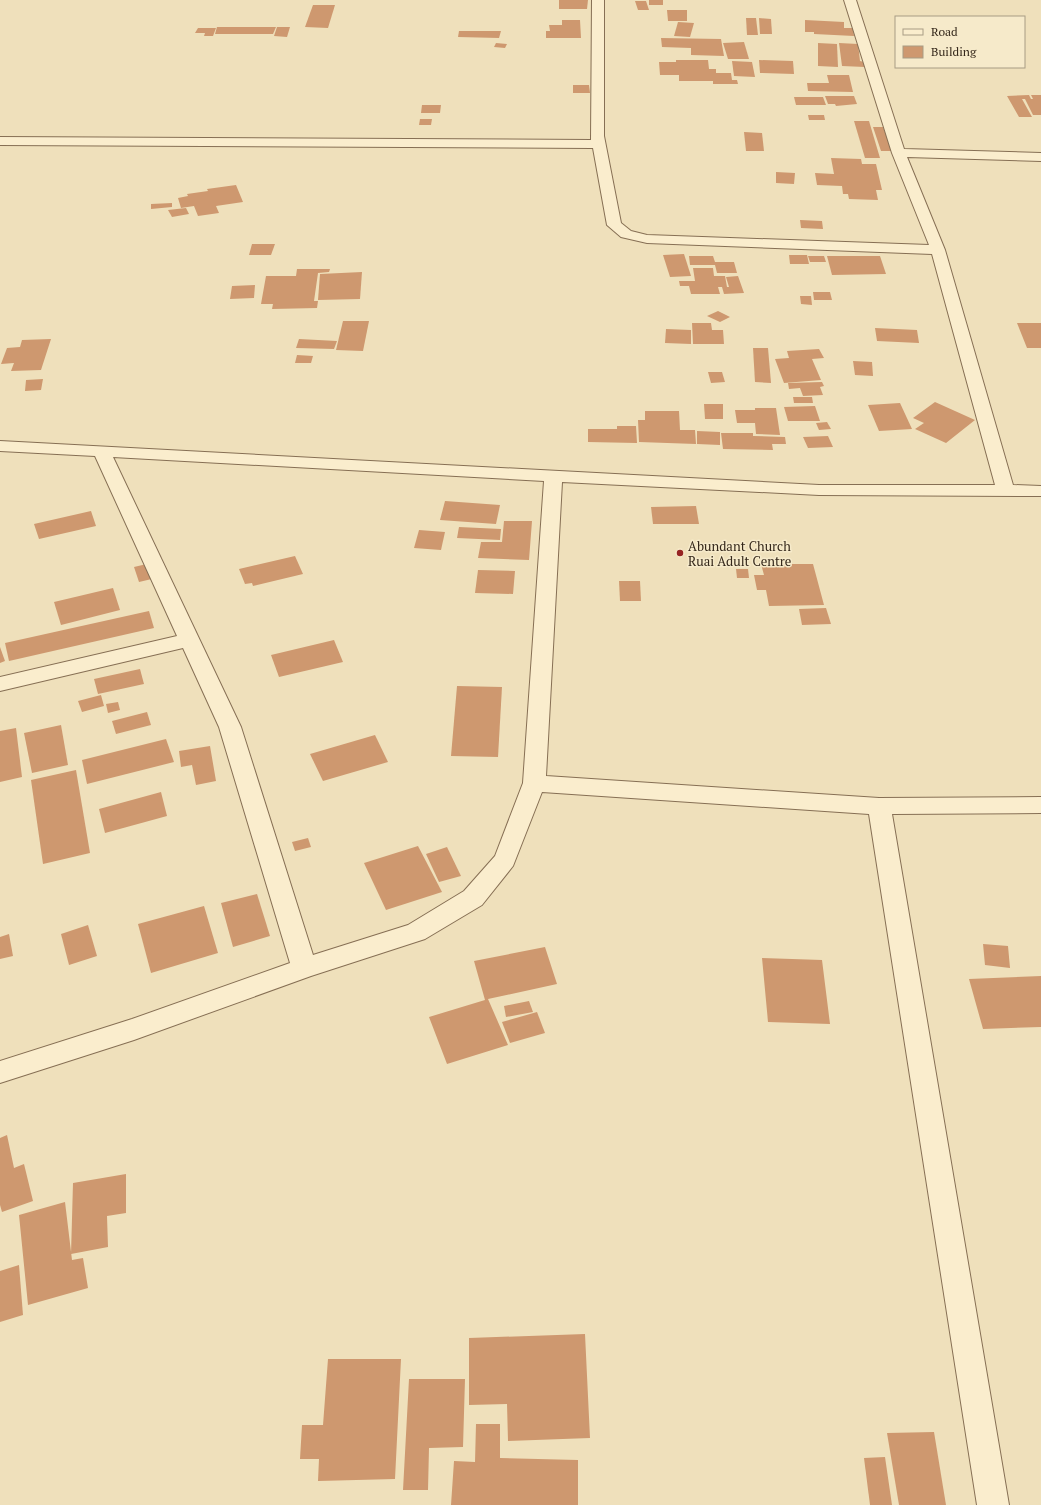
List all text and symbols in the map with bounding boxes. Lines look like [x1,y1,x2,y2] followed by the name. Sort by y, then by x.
[895,16,1025,68] legend
[931,24,958,39] text: Road
[931,44,977,59] text: Building
[688,537,791,570] place label: Abundant Church Ruai Adult Centre
[675,548,685,558] marker: Abundant Church Ruai Adult Centre

